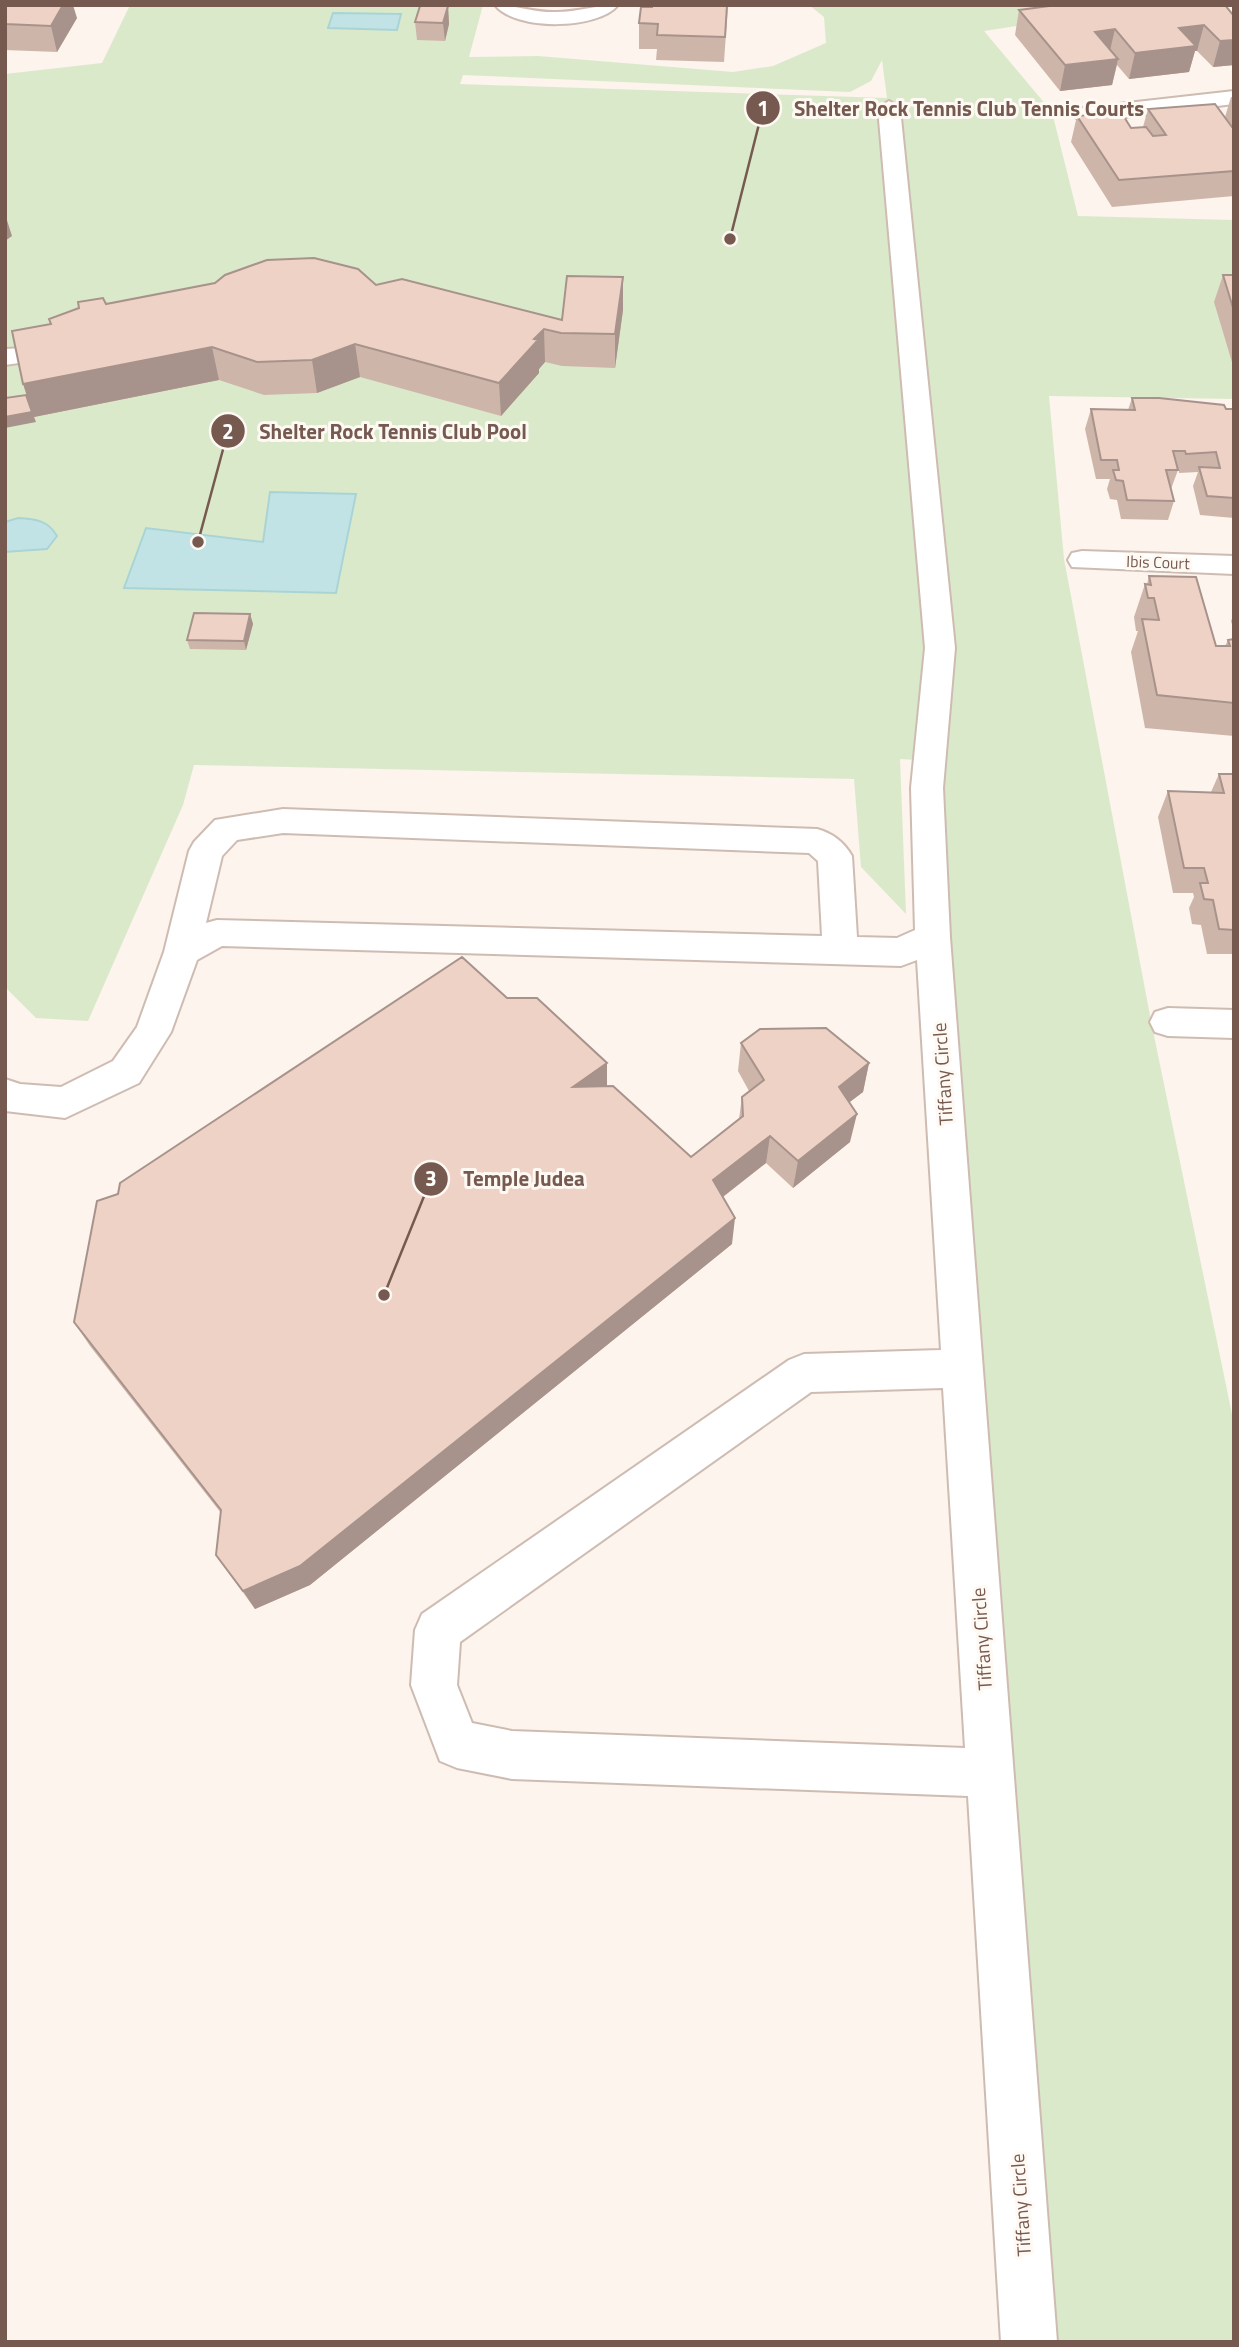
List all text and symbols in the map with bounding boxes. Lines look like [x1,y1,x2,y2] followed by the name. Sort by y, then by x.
[745,87,1159,129] callout: Shelter Rock Tennis Club Tennis Courts
[757,92,769,124] text: 1
[794,92,1144,124] text: Shelter Rock Tennis Club Tennis Courts
[210,410,541,452] callout: Shelter Rock Tennis Club Pool
[222,415,234,447] text: 2
[259,415,527,447] text: Shelter Rock Tennis Club Pool
[1126,549,1191,575] street label: Ibis Court
[924,1022,960,1126] street label: Tiffany Circle
[414,1158,598,1200] callout: Temple Judea
[425,1162,437,1194] text: 3
[463,1162,585,1194] text: Temple Judea
[963,1587,999,1691] street label: Tiffany Circle
[1002,2153,1038,2257] street label: Tiffany Circle

